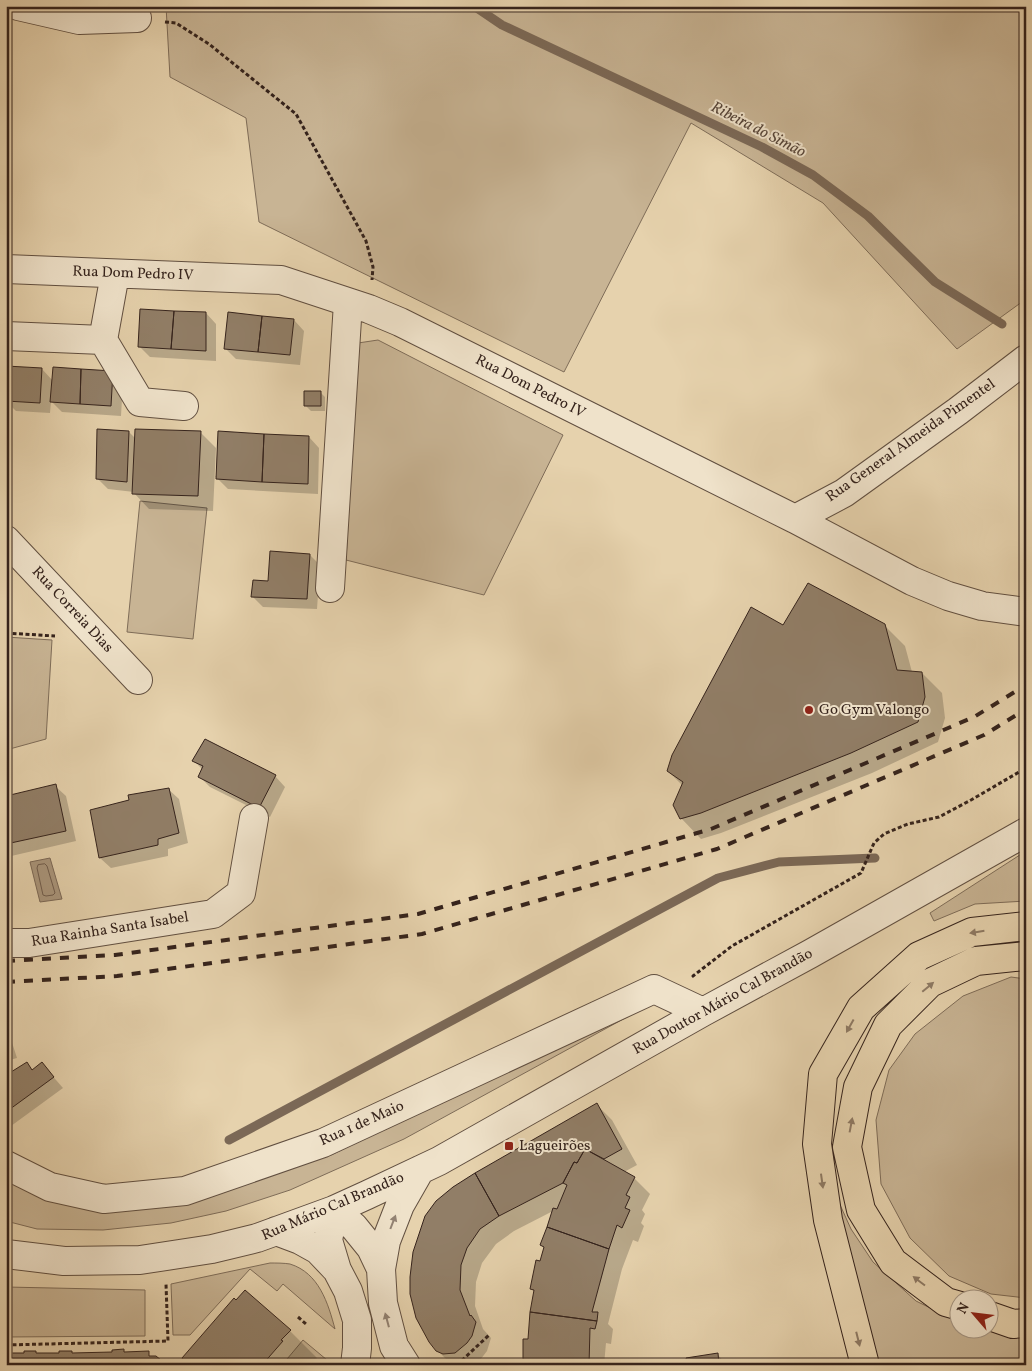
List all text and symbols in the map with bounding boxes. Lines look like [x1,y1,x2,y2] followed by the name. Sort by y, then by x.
[707,97,810,164] water label: Ribeira do Simão
[72,261,194,287] street label: Rua Dom Pedro IV
[471,350,589,424] street label: Rua Dom Pedro IV
[822,374,1000,508] street label: Rua General Almeida Pimentel
[26,562,118,658] street label: Rua Correia Dias
[819,700,929,721] place label: Go Gym Valongo
[803,704,815,716] marker: Go Gym Valongo
[30,907,190,953] street label: Rua Rainha Santa Isabel
[969,928,985,936] one-way arrow
[629,944,817,1060] street label: Rua Doutor Mário Cal Brandão
[921,981,934,992] one-way arrow
[846,1019,855,1033] one-way arrow
[316,1096,408,1152] street label: Rua 1 de Maio
[848,1116,856,1132] one-way arrow
[519,1136,590,1157] place label: Lagueirões
[503,1140,515,1152] marker: Lagueirões
[258,1167,408,1247] street label: Rua Mário Cal Brandão
[818,1173,826,1189] one-way arrow
[389,1214,397,1229] one-way arrow
[912,1276,926,1286] one-way arrow
[950,1288,1000,1338] north arrow
[953,1300,975,1318] text: N
[383,1313,391,1328] one-way arrow
[855,1331,863,1346] one-way arrow

